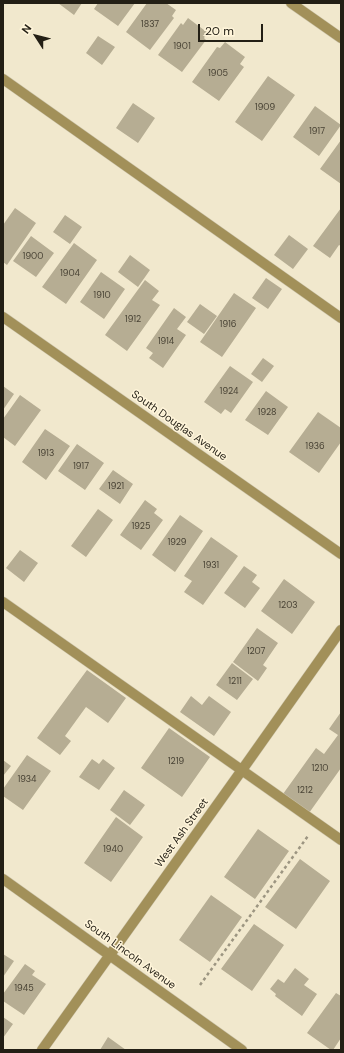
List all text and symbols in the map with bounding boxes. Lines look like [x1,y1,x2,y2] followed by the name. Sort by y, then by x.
[16,16,56,56] north arrow
[200,16,265,42] scale bar
[141,20,159,30] house number: 1837
[18,22,34,36] text: N
[205,23,234,39] text: 20 m
[173,42,191,52] house number: 1901
[208,69,228,79] house number: 1905
[255,103,275,113] house number: 1909
[309,127,325,137] house number: 1917
[23,252,43,262] house number: 1900
[60,269,80,279] house number: 1904
[93,291,111,301] house number: 1910
[125,315,141,325] house number: 1912
[220,320,236,330] house number: 1916
[158,337,174,347] house number: 1914
[220,387,238,397] house number: 1924
[129,388,229,464] street label: South Douglas Avenue
[258,408,276,418] house number: 1928
[305,442,325,452] house number: 1936
[38,449,54,459] house number: 1913
[73,462,89,472] house number: 1917
[108,482,124,492] house number: 1921
[132,522,150,532] house number: 1925
[167,538,187,548] house number: 1929
[203,561,219,571] house number: 1931
[278,601,298,611] house number: 1203
[247,647,265,657] house number: 1207
[228,677,242,687] house number: 1211
[168,757,184,767] house number: 1219
[312,764,328,774] house number: 1210
[17,775,37,785] house number: 1934
[297,786,313,796] house number: 1212
[153,796,211,870] street label: West Ash Street
[103,845,123,855] house number: 1940
[82,918,178,992] street label: South Lincoln Avenue
[14,984,34,994] house number: 1945

